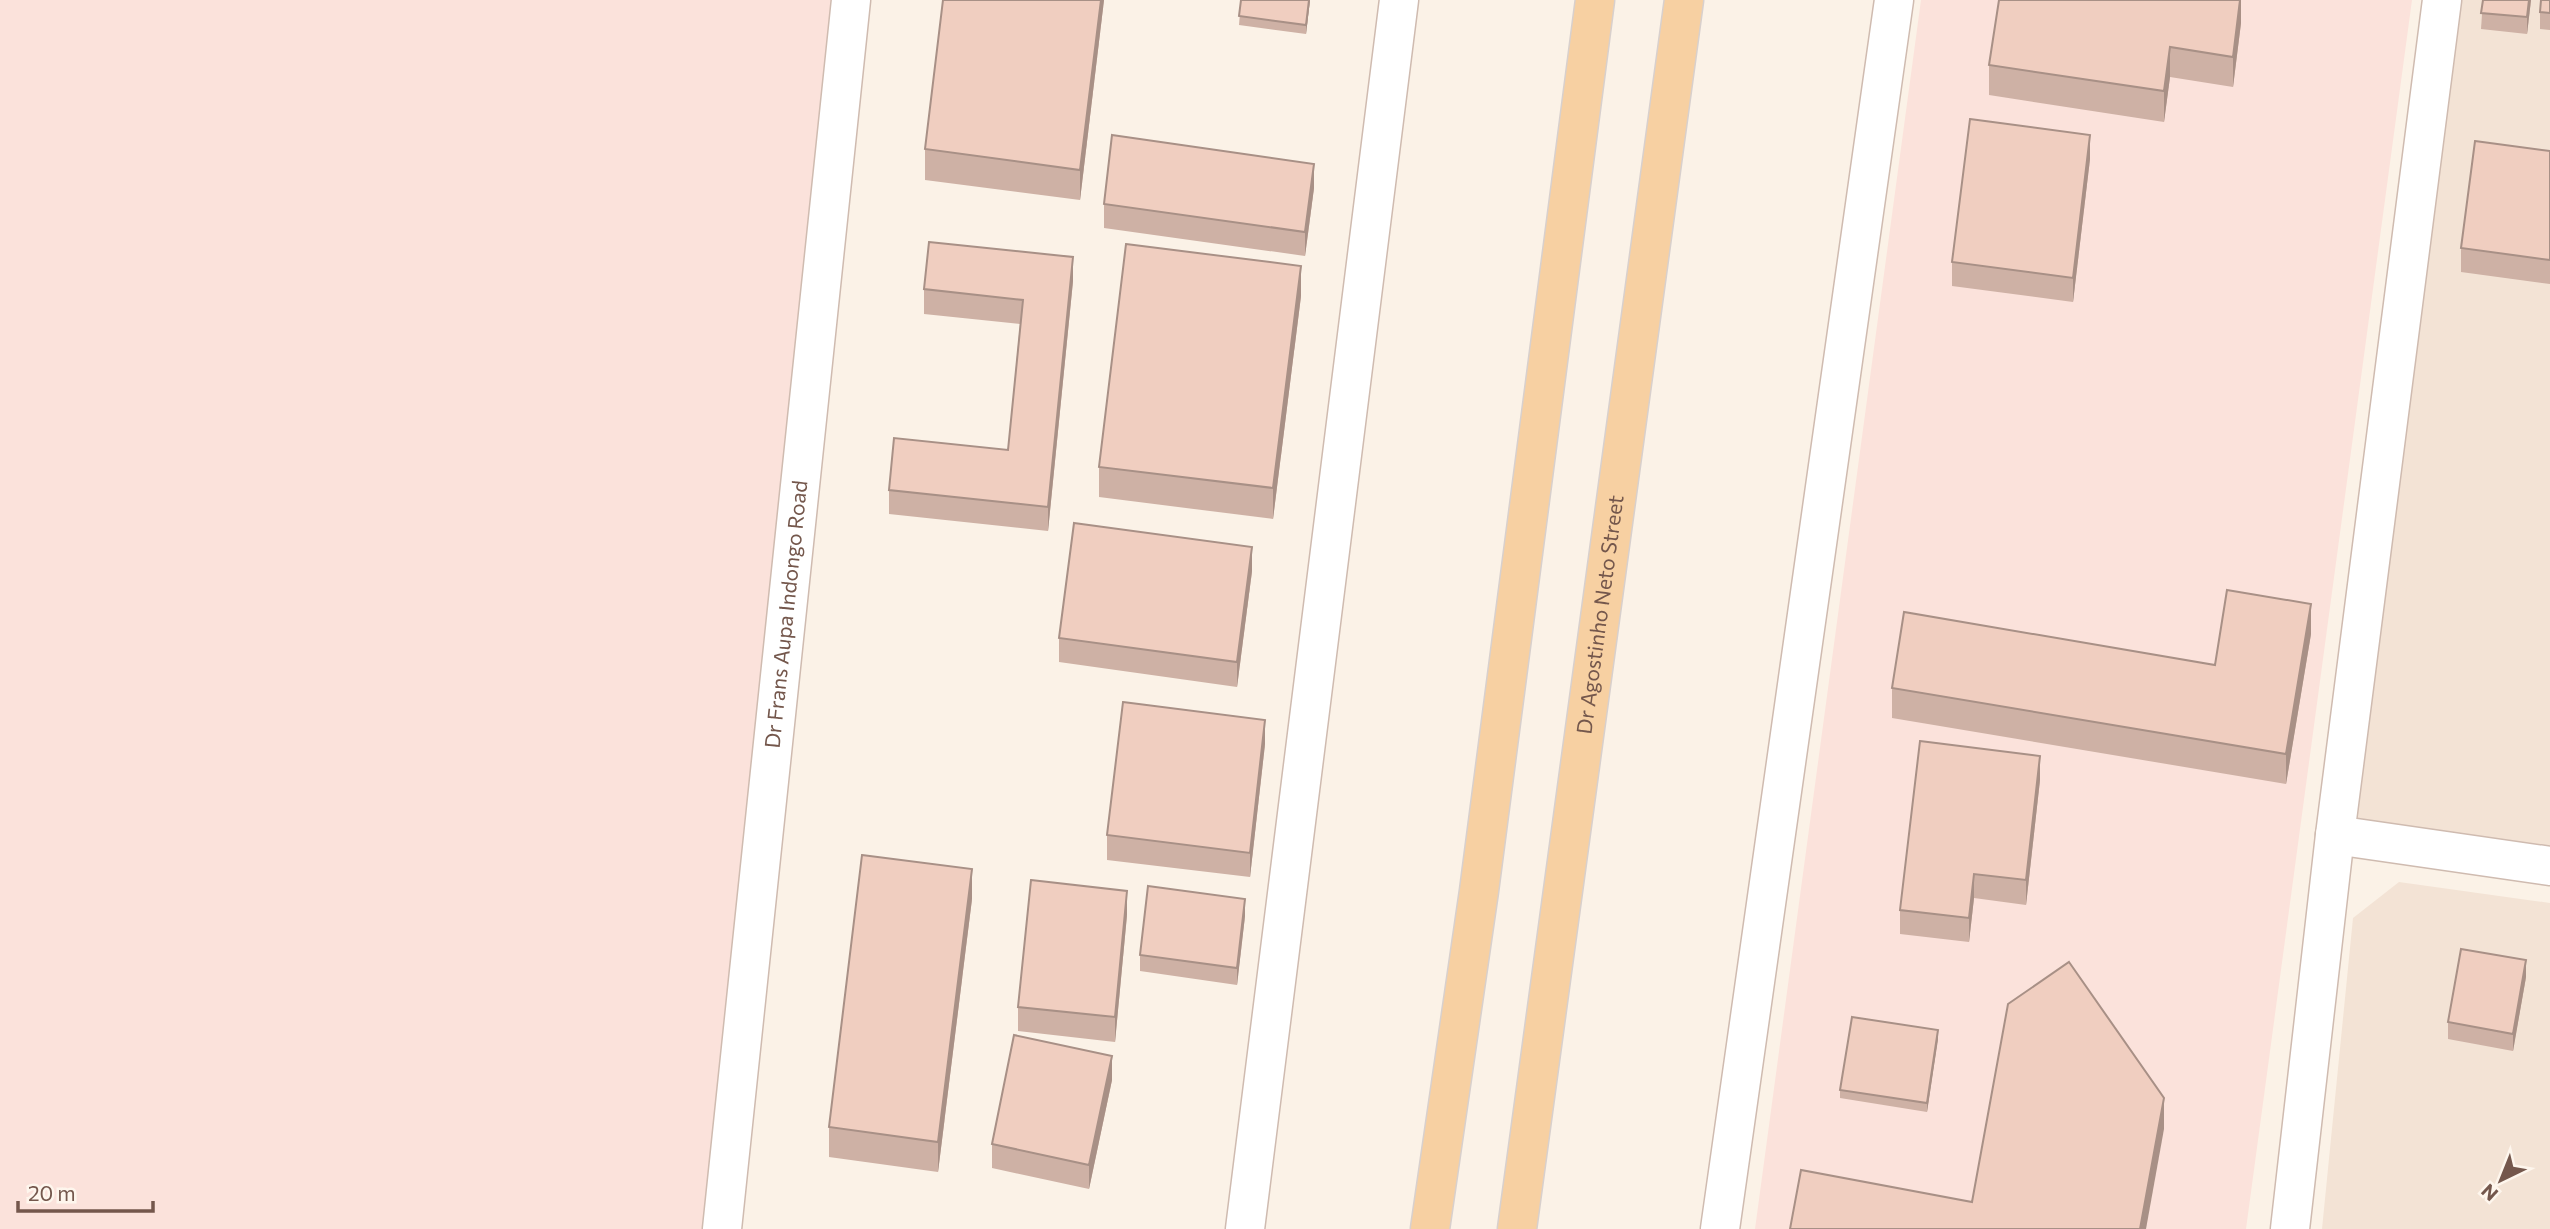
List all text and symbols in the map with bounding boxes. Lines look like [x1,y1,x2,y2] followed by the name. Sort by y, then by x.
[759,479,812,750] street label: Dr Frans Aupa Indongo Road
[1570,493,1628,735] street label: Dr Agostinho Neto Street
[2466,1145,2536,1215] north arrow
[18,1170,152,1214] scale bar
[28,1180,76,1205] text: 20 m
[2476,1180,2502,1206] text: N

